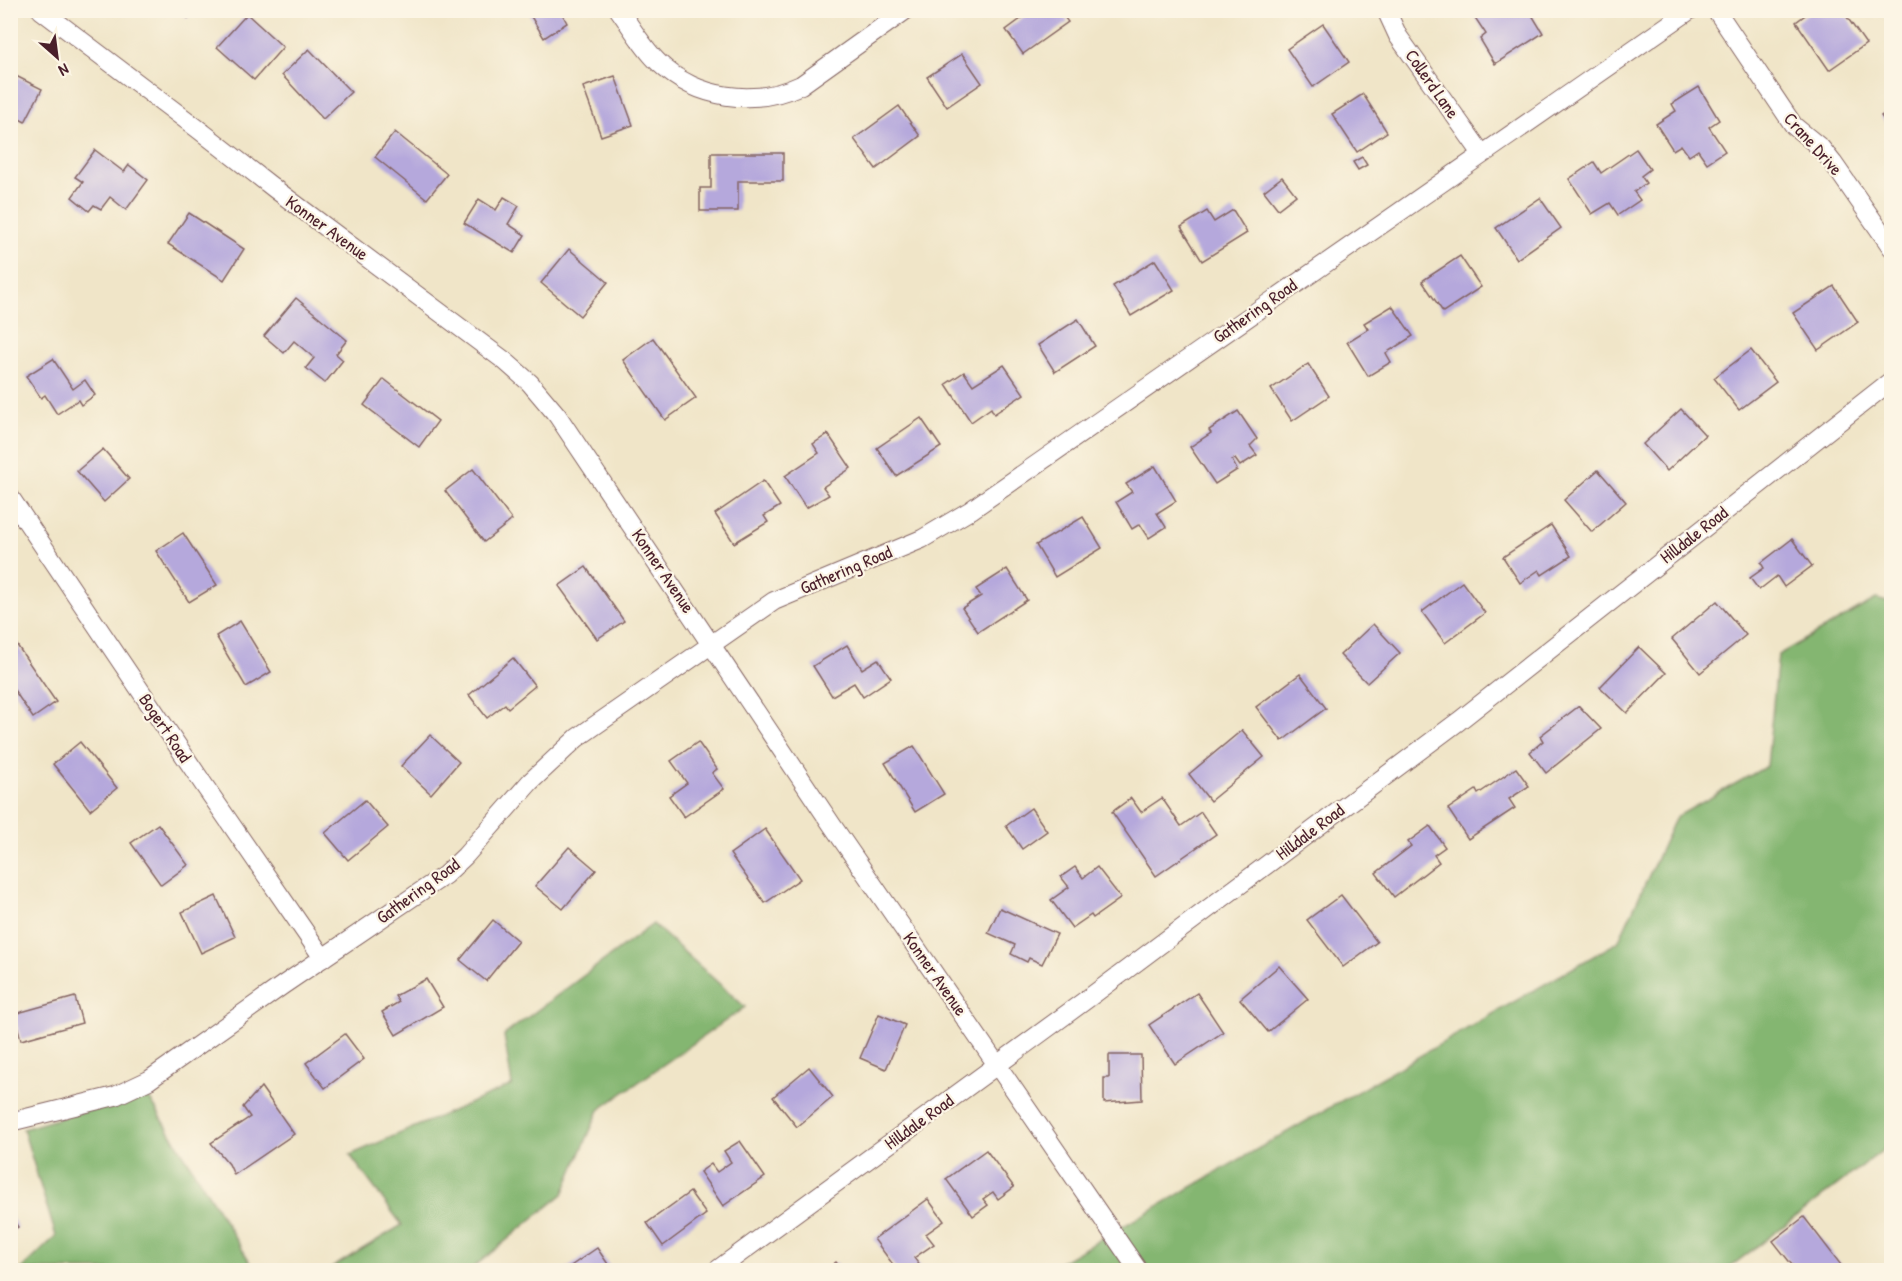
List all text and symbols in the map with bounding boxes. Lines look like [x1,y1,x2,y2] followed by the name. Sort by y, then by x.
[27,27,87,87] north arrow
[1399,44,1465,123] street label: Collerd Lane
[55,59,73,82] text: N
[1778,107,1848,181] street label: Crane Drive
[281,189,374,266] street label: Konner Avenue
[1208,272,1302,349] street label: Gathering Road
[1655,500,1733,569] street label: Hilldale Road
[626,524,701,618] street label: Konner Avenue
[796,539,896,600] street label: Gathering Road
[133,688,198,767] street label: Bogert Road
[1270,798,1349,866] street label: Hilldale Road
[371,852,464,929] street label: Gathering Road
[897,927,973,1021] street label: Konner Avenue
[879,1088,958,1155] street label: Hilldale Road

